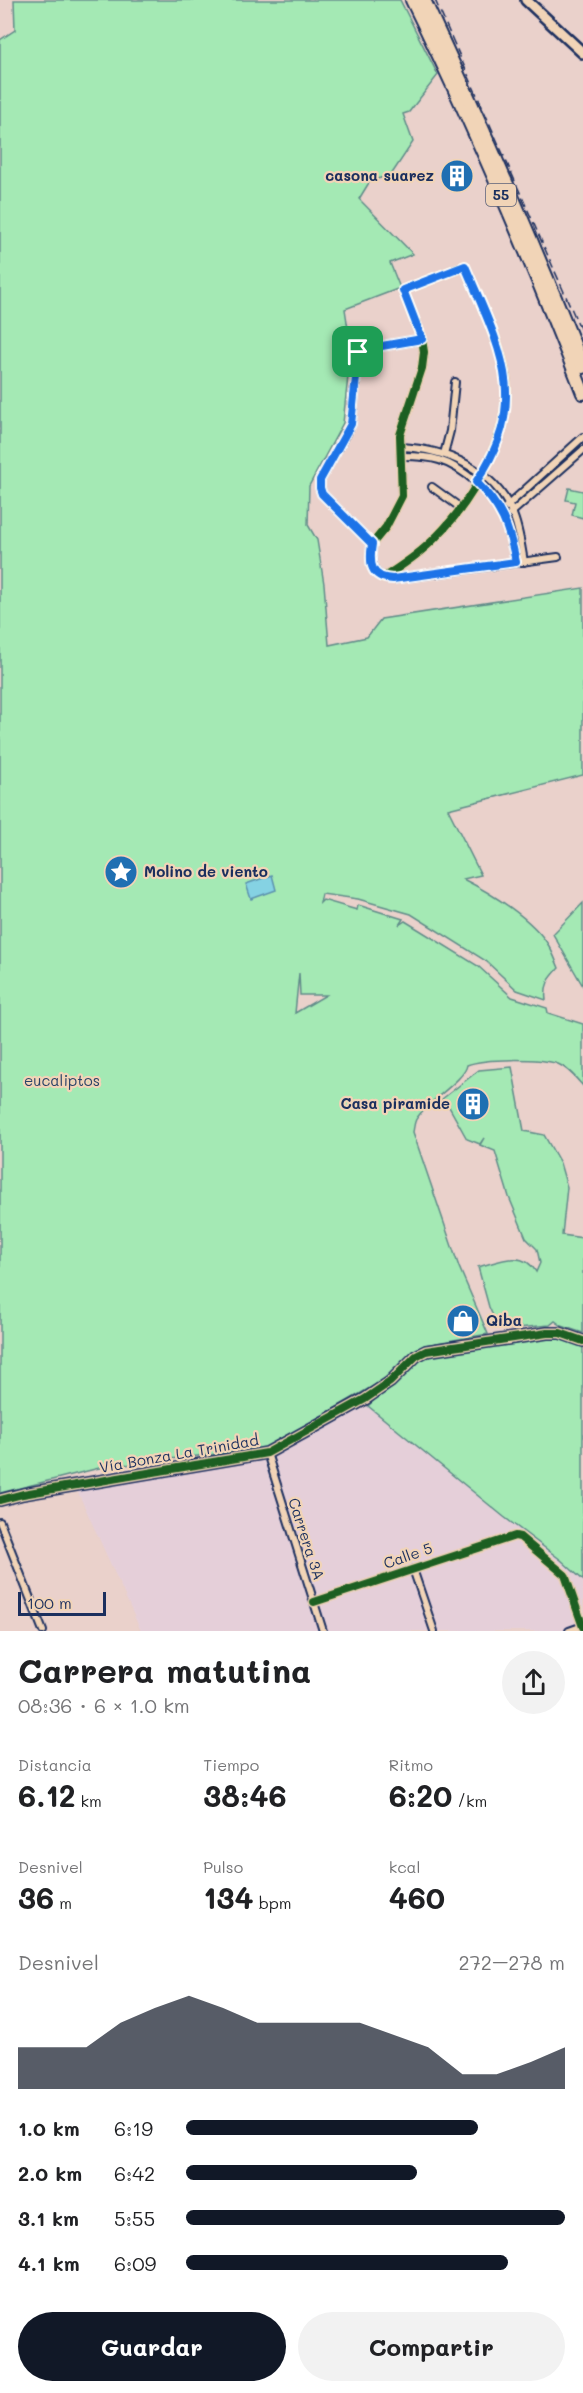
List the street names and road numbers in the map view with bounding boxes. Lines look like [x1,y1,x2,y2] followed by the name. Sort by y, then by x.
[486,184,516,206] road number: 55
[98,1429,260,1477] street label: Vía Bonza La Trinidad
[284,1495,330,1582] street label: Carrera 3A
[381,1537,435,1573] street label: Calle 5

